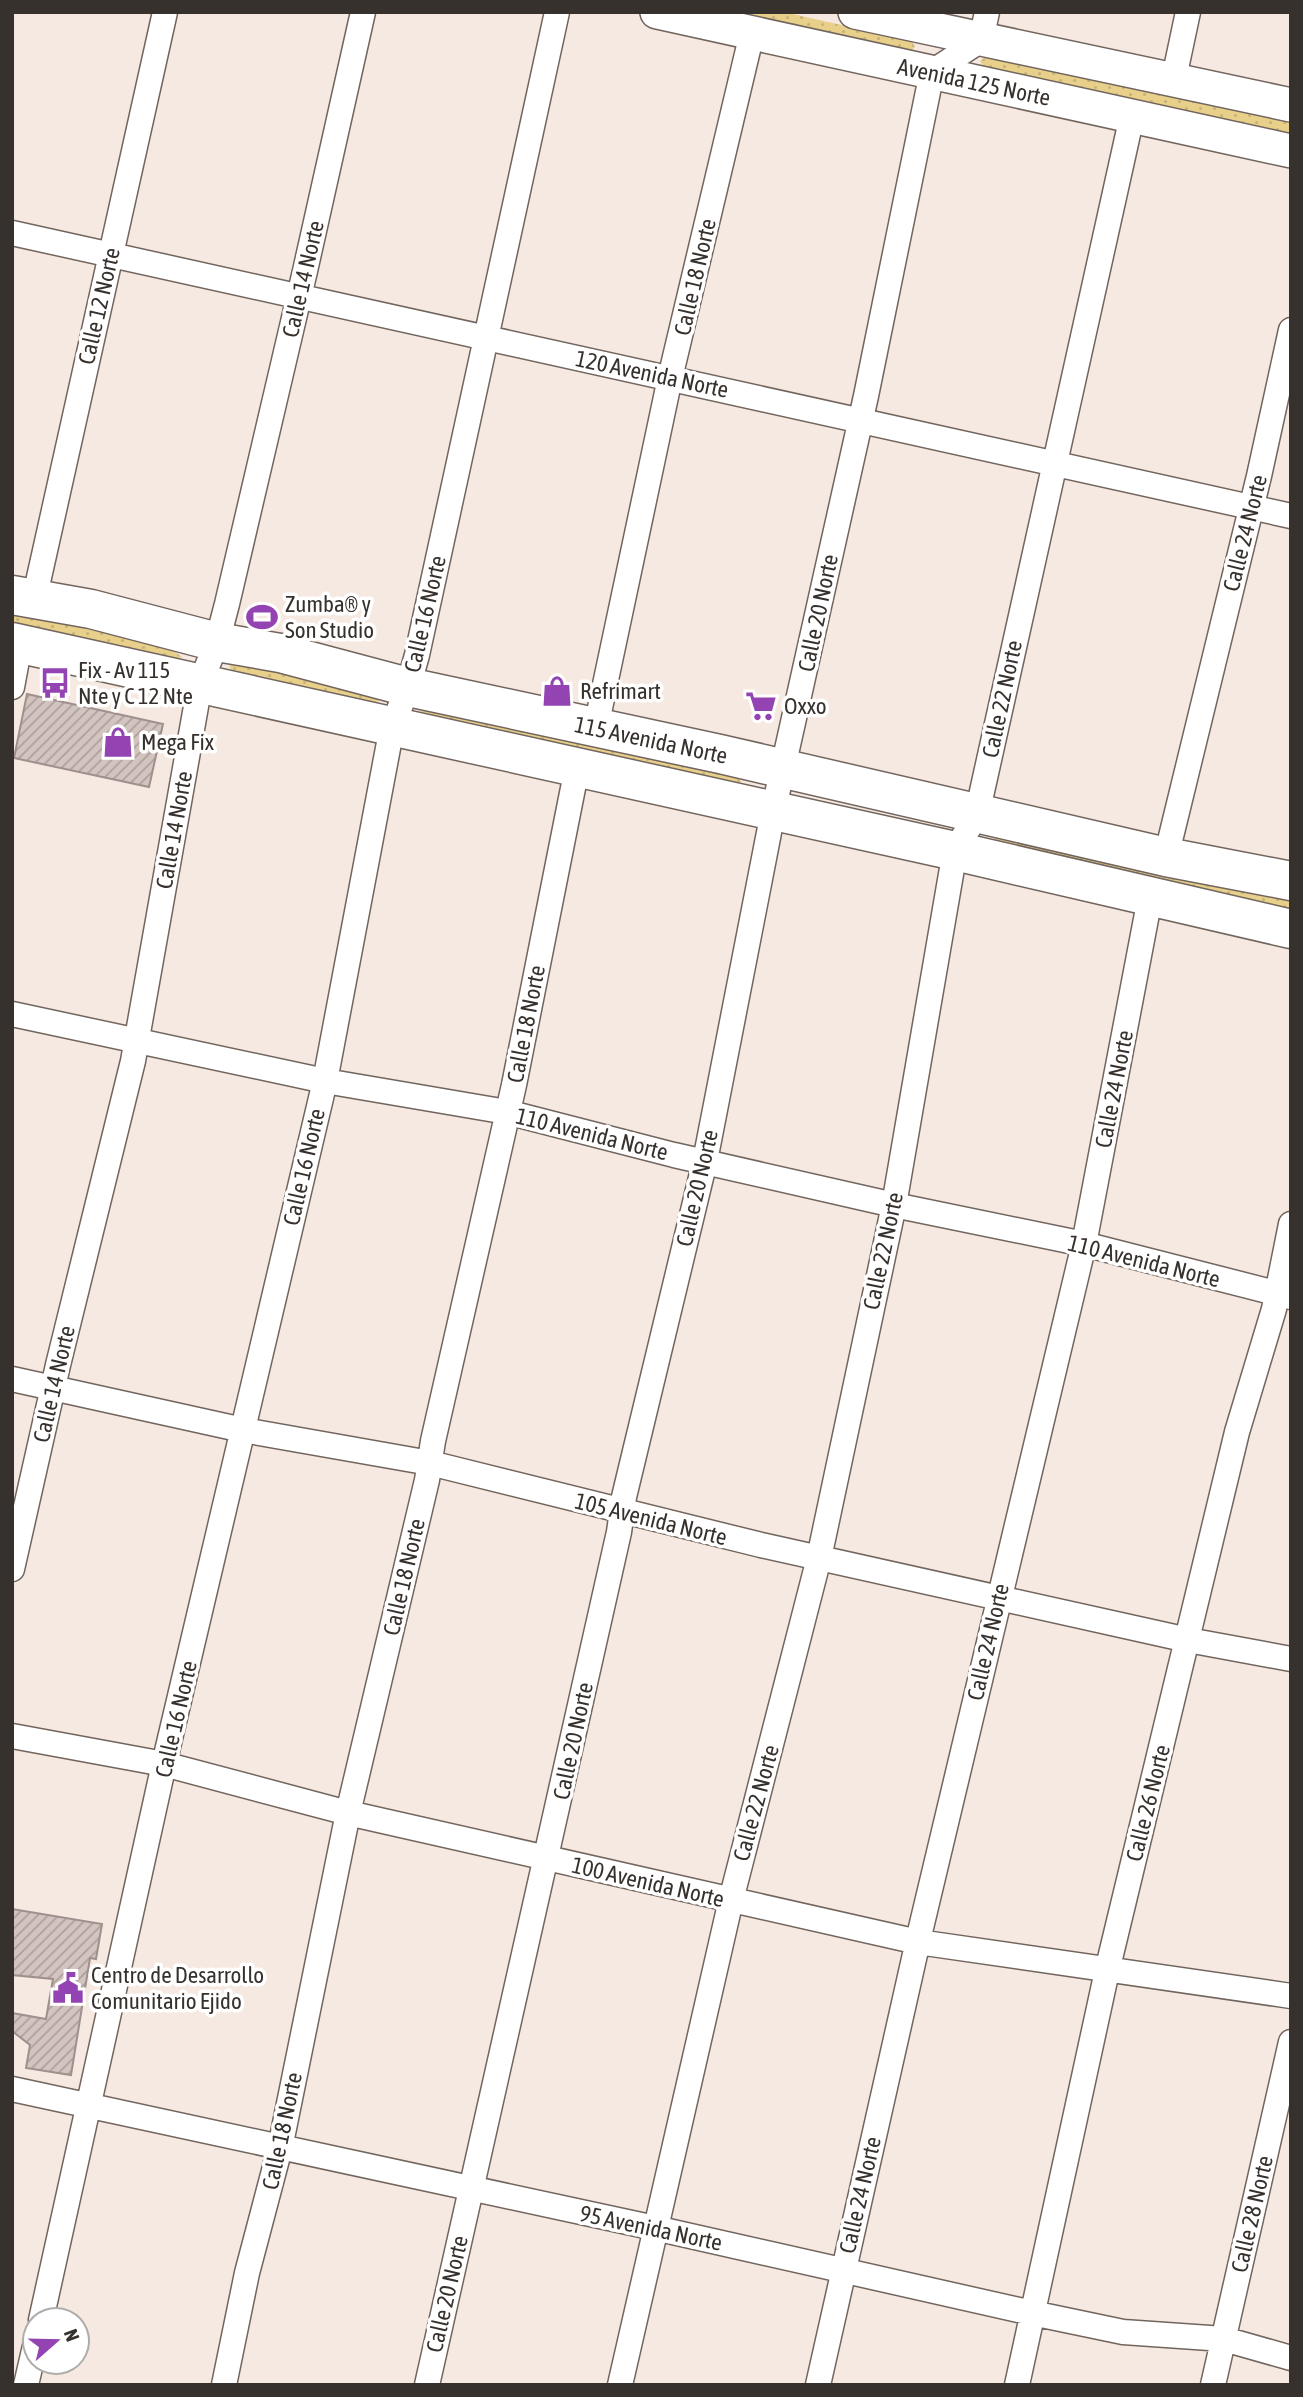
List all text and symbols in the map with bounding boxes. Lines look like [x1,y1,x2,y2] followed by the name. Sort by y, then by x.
[895,53,1053,111] street label: Avenida 125 Norte
[669,216,721,338] street label: Calle 18 Norte
[277,218,329,340] street label: Calle 14 Norte
[73,245,125,367] street label: Calle 12 Norte
[573,345,731,403] street label: 120 Avenida Norte
[1218,472,1272,594] street label: Calle 24 Norte
[793,552,843,674] street label: Calle 20 Norte
[399,553,451,675] street label: Calle 16 Norte
[285,591,374,643] place label: Zumba® y Son Studio
[245,600,279,634] sports icon: Zumba® y Son Studio
[977,638,1027,760] street label: Calle 22 Norte
[78,657,193,709] place label: Fix - Av 115 Nte y C 12 Nte
[38,666,72,700] bus stop icon: Fix - Av 115 Nte y C 12 Nte
[540,674,574,708] shop icon: Refrimart
[580,678,661,704] place label: Refrimart
[744,689,778,723] supermarket icon: Oxxo
[784,693,827,719] place label: Oxxo
[572,711,730,769] street label: 115 Avenida Norte
[101,725,135,759] shop icon: Mega Fix
[141,729,214,755] place label: Mega Fix
[151,769,197,891] street label: Calle 14 Norte
[502,963,550,1085] street label: Calle 18 Norte
[1090,1028,1138,1150] street label: Calle 24 Norte
[513,1103,671,1165] street label: 110 Avenida Norte
[278,1106,330,1228] street label: Calle 16 Norte
[671,1127,723,1249] street label: Calle 20 Norte
[858,1190,908,1312] street label: Calle 22 Norte
[1065,1230,1223,1292] street label: 110 Avenida Norte
[28,1323,80,1445] street label: Calle 14 Norte
[572,1488,730,1550] street label: 105 Avenida Norte
[378,1516,430,1638] street label: Calle 18 Norte
[962,1581,1014,1703] street label: Calle 24 Norte
[150,1658,202,1780] street label: Calle 16 Norte
[548,1680,598,1802] street label: Calle 20 Norte
[728,1742,784,1864] street label: Calle 22 Norte
[1121,1742,1175,1864] street label: Calle 26 Norte
[569,1852,727,1912] street label: 100 Avenida Norte
[91,1962,264,2014] place label: Centro de Desarrollo Comunitario Ejido
[51,1971,85,2005] public building icon: Centro de Desarrollo Comunitario Ejido
[257,2070,307,2192] street label: Calle 18 Norte
[834,2134,886,2256] street label: Calle 24 Norte
[1226,2153,1278,2275] street label: Calle 28 Norte
[578,2200,724,2256] street label: 95 Avenida Norte
[421,2233,473,2355] street label: Calle 20 Norte
[21,2306,91,2376] north arrow
[60,2326,84,2344] text: N

